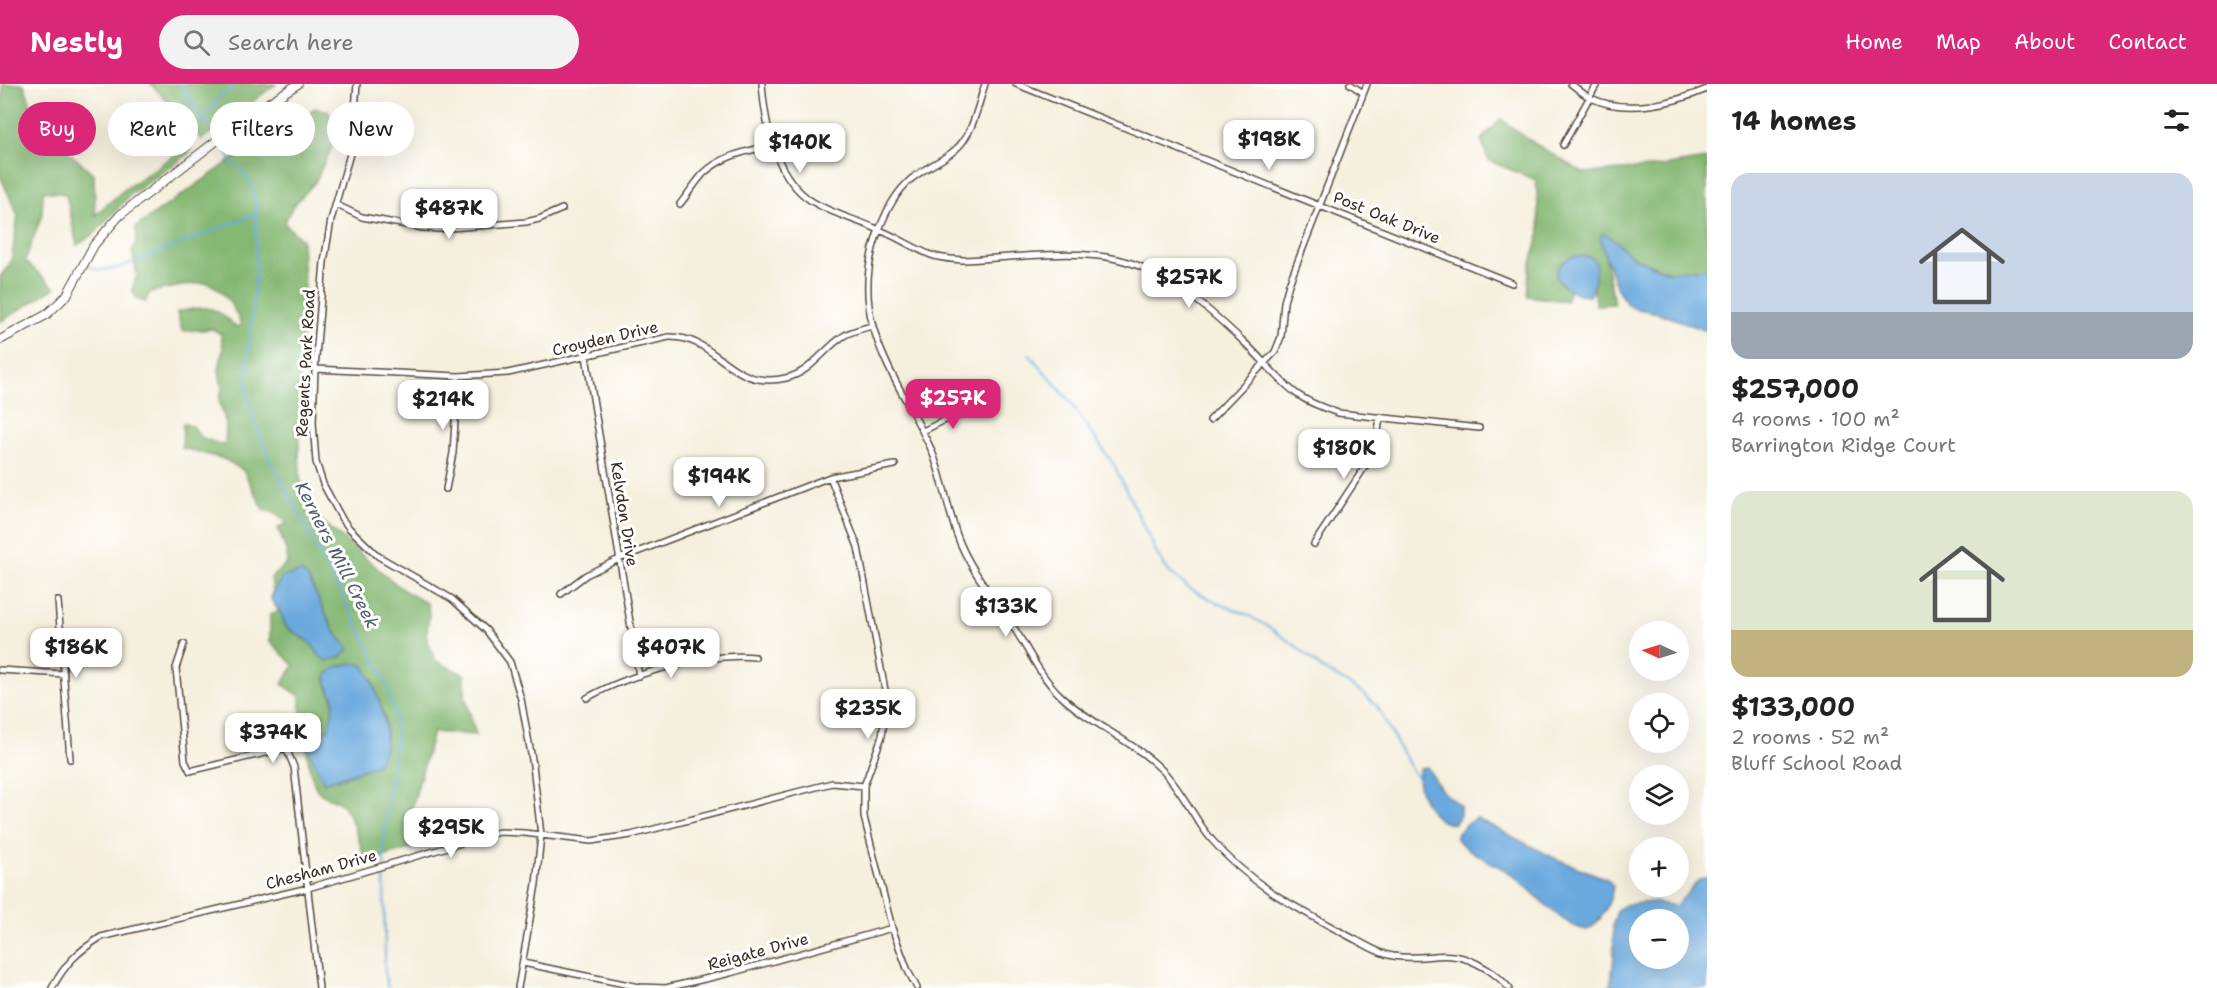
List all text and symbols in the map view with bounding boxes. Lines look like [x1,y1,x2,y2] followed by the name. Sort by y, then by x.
[159,15,579,69] search box
[30,23,123,61] text: Nestly
[180,26,213,59] icon: search
[228,28,354,57] text: Search here
[1845,28,1903,56] text: Home
[1936,28,1981,56] text: Map
[2014,28,2075,56] text: About
[2108,28,2187,56] text: Contact
[18,102,96,156] chip: Buy
[108,102,198,156] chip: Rent
[210,102,315,156] chip: Filters
[327,102,414,156] chip: New
[1731,103,1857,138] text: 14 homes
[2160,104,2193,137] icon: filters
[1227,120,1311,171] pin: $198K
[758,123,842,174] pin: $140K
[1237,126,1301,152] text: $198K
[768,129,832,155] text: $140K
[1330,186,1443,248] street label: Post Oak Drive
[407,189,491,240] pin: $487K
[415,195,483,221] text: $487K
[1908,212,2016,320] icon: home
[1147,258,1231,309] pin: $257K
[1155,264,1223,290] text: $257K
[291,289,320,438] street label: Regents Park Road
[550,316,660,361] street label: Croyden Drive
[1731,371,1859,406] text: $257,000
[911,379,995,430] pin: $257K
[401,380,485,431] pin: $214K
[919,385,987,411] text: $257K
[412,386,474,412] text: $214K
[1731,406,1900,432] text: 4 rooms · 100 m²
[1302,429,1386,480] pin: $180K
[1731,432,1956,458] text: Barrington Ridge Court
[1312,435,1376,461] text: $180K
[677,457,761,508] pin: $194K
[606,460,643,568] street label: Kelvdon Drive
[687,463,751,489] text: $194K
[290,477,385,633] water label: Kerners Mill Creek
[1908,530,2016,638] icon: home
[964,587,1048,638] pin: $133K
[975,593,1037,619] text: $133K
[1629,621,1689,681] north arrow
[1629,621,1689,969] map controls
[34,628,118,679] pin: $186K
[629,628,713,679] pin: $407K
[44,634,108,660] text: $186K
[637,634,705,660] text: $407K
[826,689,910,740] pin: $235K
[1731,689,1855,724] text: $133,000
[1629,693,1689,753] button: locate
[834,695,902,721] text: $235K
[231,713,315,764] pin: $374K
[239,719,307,745] text: $374K
[1731,724,1889,750] text: 2 rooms · 52 m²
[1731,750,1902,776] text: Bluff School Road
[1629,765,1689,825] button: layers
[409,808,493,859] pin: $295K
[418,814,484,840] text: $295K
[1629,837,1689,897] button: +
[263,845,379,894] street label: Chesham Drive
[1629,909,1689,969] button: −
[705,928,811,975] street label: Reigate Drive

